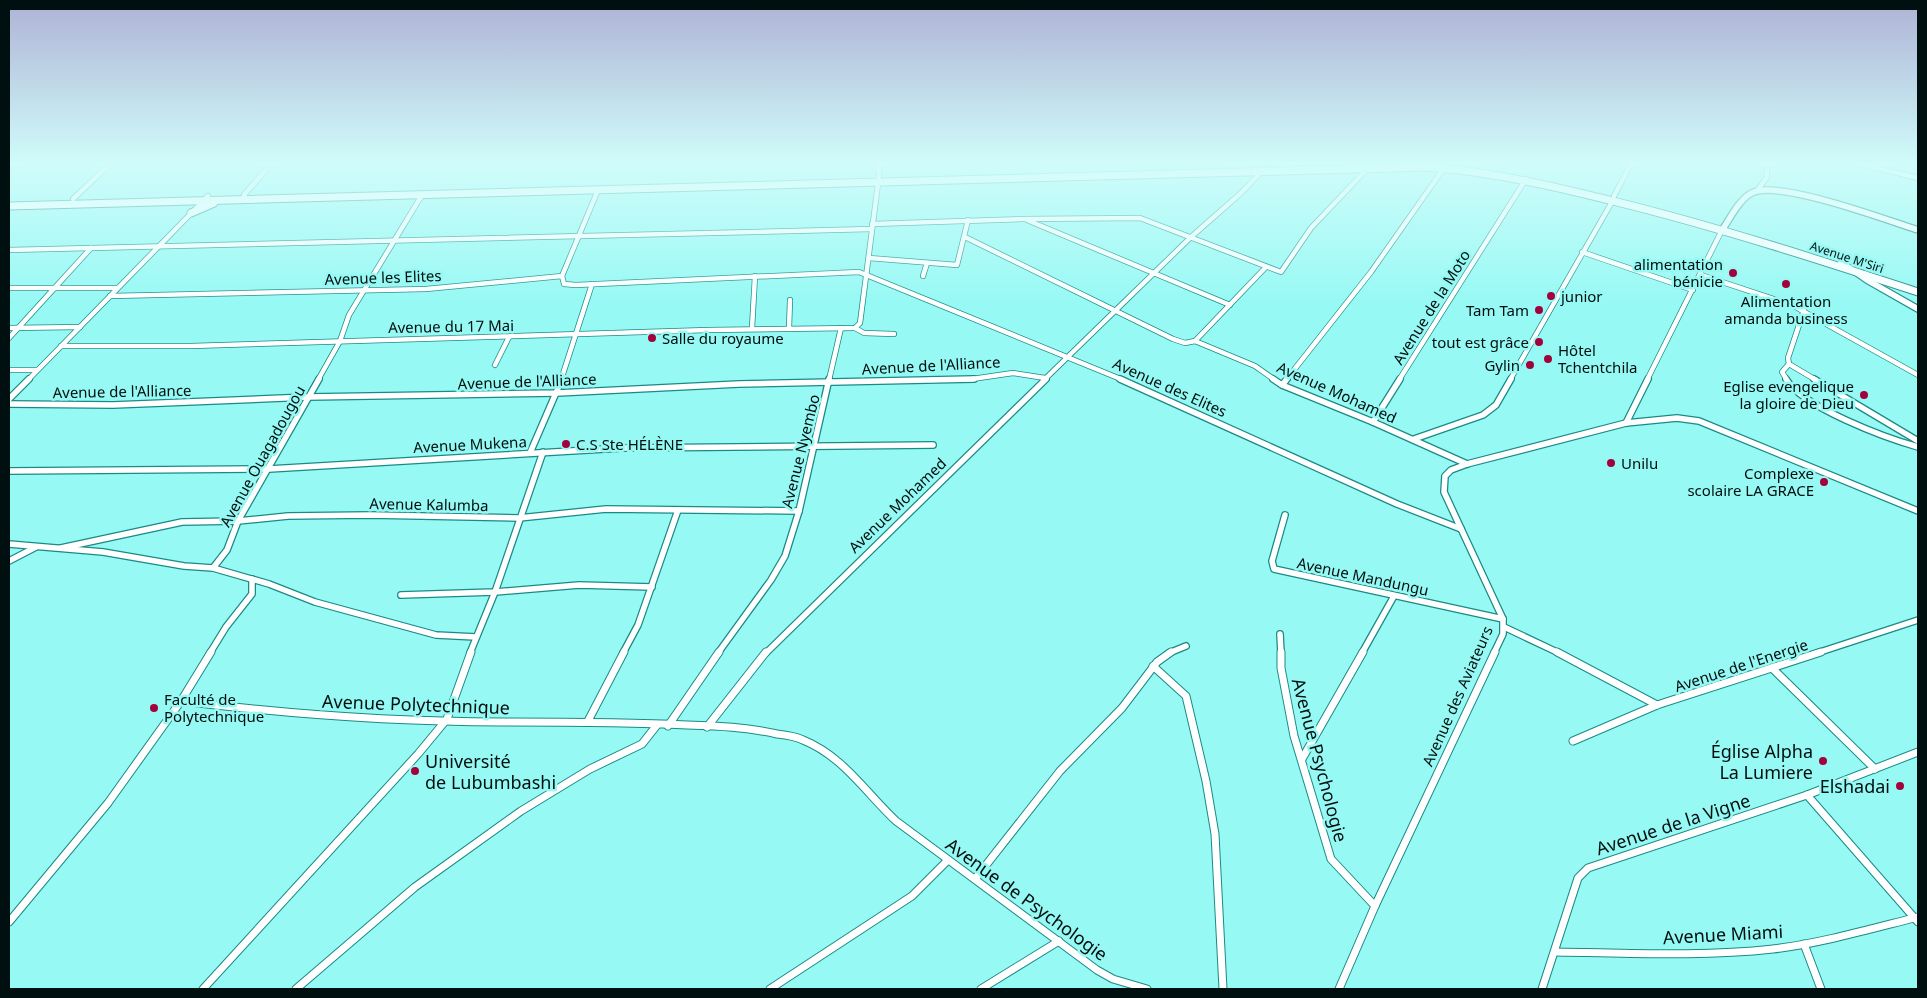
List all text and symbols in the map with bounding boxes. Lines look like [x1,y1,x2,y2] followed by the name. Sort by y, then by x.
[1808,237,1886,277] street label: Avenue M'Siri
[1388,246,1474,368] street label: Avenue de la Moto
[1634,254,1723,291] place label: alimentation bénicie
[324,265,442,289] street label: Avenue les Elites
[1727,267,1739,279] marker: alimentation bénicie
[1780,278,1792,290] marker: Alimentation amanda business
[1560,286,1603,306] place label: junior
[1545,290,1557,302] marker: junior
[1724,291,1848,328] place label: Alimentation amanda business
[1466,300,1529,320] place label: Tam Tam
[1533,304,1545,316] marker: Tam Tam
[388,315,514,337] street label: Avenue du 17 Mai
[662,328,784,348] place label: Salle du royaume
[646,332,658,344] marker: Salle du royaume
[1432,332,1529,352] place label: tout est grâce
[1533,336,1545,348] marker: tout est grâce
[1558,340,1638,377] place label: Hôtel Tchentchila
[861,351,1001,379] street label: Avenue de l'Alliance
[1110,353,1230,421] street label: Avenue des Elites
[1542,353,1554,365] marker: Hôtel Tchentchila
[1484,355,1520,375] place label: Gylin
[1274,357,1400,427] street label: Avenue Mohamed
[1524,359,1536,371] marker: Gylin
[457,369,597,393] street label: Avenue de l'Alliance
[1723,376,1854,413] place label: Eglise evengelique la gloire de Dieu
[52,380,192,402] street label: Avenue de l'Alliance
[215,382,309,530] street label: Avenue Ouagadougou
[1858,389,1870,401] marker: Eglise evengelique la gloire de Dieu
[776,392,824,510] street label: Avenue Nyembo
[413,431,527,457] street label: Avenue Mukena
[576,434,683,454] place label: C.S Ste HÉLÈNE
[560,438,572,450] marker: C.S Ste HÉLÈNE
[844,453,950,557] street label: Avenue Mohamed
[1621,453,1658,473] place label: Unilu
[1605,457,1617,469] marker: Unilu
[1687,463,1814,500] place label: Complexe scolaire LA GRACE
[1818,476,1830,488] marker: Complexe scolaire LA GRACE
[369,493,489,515] street label: Avenue Kalumba
[1295,552,1431,600] street label: Avenue Mandungu
[1417,623,1497,769] street label: Avenue des Aviateurs
[1672,634,1810,696] street label: Avenue de l'Energie
[1287,675,1353,845] street label: Avenue Psychologie
[164,689,264,726] place label: Faculté de Polytechnique
[322,689,510,719] street label: Avenue Polytechnique
[148,702,160,714] marker: Faculté de Polytechnique
[1711,739,1813,784] place label: Église Alpha La Lumiere
[425,749,556,794] place label: Université de Lubumbashi
[1817,755,1829,767] marker: Église Alpha La Lumiere
[409,765,421,777] marker: Université de Lubumbashi
[1820,774,1890,798] place label: Elshadai
[1894,780,1906,792] marker: Elshadai
[1593,788,1753,860] street label: Avenue de la Vigne
[941,832,1113,966] street label: Avenue de Psychologie
[1662,919,1784,949] street label: Avenue Miami

